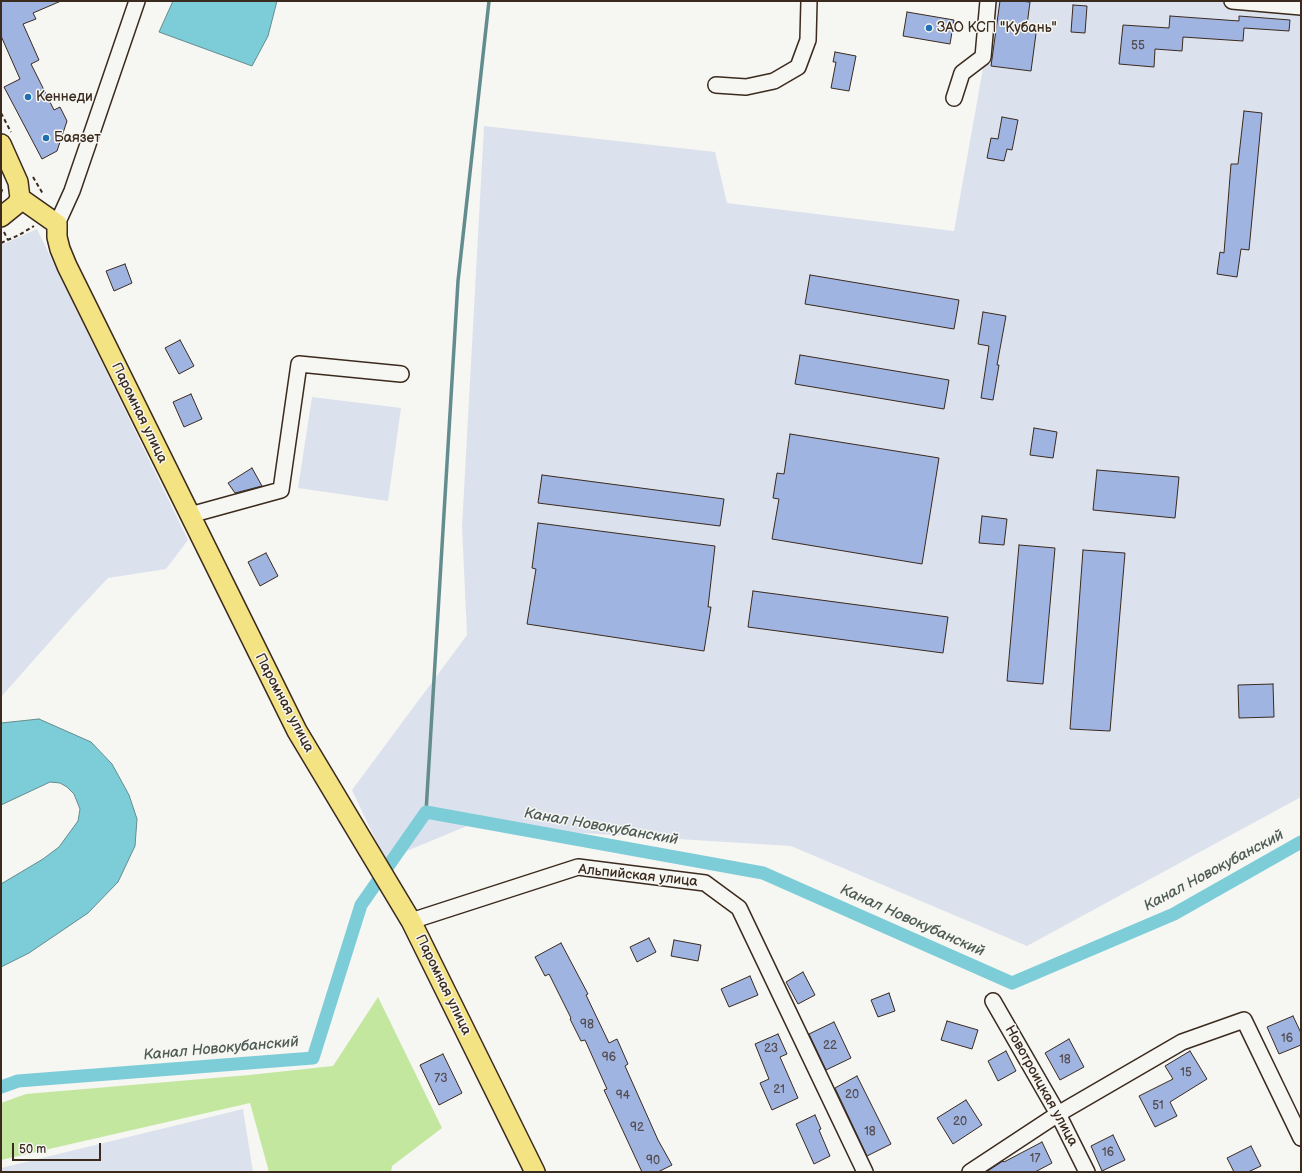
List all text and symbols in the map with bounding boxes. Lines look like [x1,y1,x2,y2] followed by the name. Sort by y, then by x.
[937,20,1057,36] place label: ЗАО КСП "Кубань"
[924,23,934,33] marker: ЗАО КСП "Кубань"
[1131,39,1145,53] house number: 55
[36,89,93,105] place label: Кеннеди
[23,92,33,102] marker: Кеннеди
[54,130,101,146] place label: Баязет
[41,133,51,143] marker: Баязет
[107,360,171,466] street label: Паромная улица
[251,651,317,755] street label: Паромная улица
[523,805,679,849] water label: Канал Новокубанский
[1141,826,1287,916] water label: Канал Новокубанский
[577,861,699,891] street label: Альпийская улица
[837,881,987,961] water label: Канал Новокубанский
[411,932,475,1038] street label: Паромная улица
[580,1018,594,1032] house number: 98
[1001,1023,1081,1149] street label: Новотроицкая улица
[1281,1032,1293,1046] house number: 16
[143,1033,299,1065] water label: Канал Новокубанский
[823,1039,837,1053] house number: 22
[764,1042,778,1056] house number: 23
[602,1051,616,1065] house number: 96
[1059,1053,1071,1067] house number: 18
[1180,1066,1192,1080] house number: 15
[434,1072,448,1086] house number: 73
[773,1083,785,1097] house number: 21
[845,1088,859,1102] house number: 20
[616,1089,630,1103] house number: 94
[1152,1099,1164,1113] house number: 51
[953,1115,967,1129] house number: 20
[630,1121,644,1135] house number: 92
[864,1125,876,1139] house number: 18
[14,1135,103,1161] scale bar
[19,1142,46,1157] text: 50 m
[1102,1146,1114,1160] house number: 16
[1030,1152,1040,1166] house number: 17
[646,1154,660,1168] house number: 90

